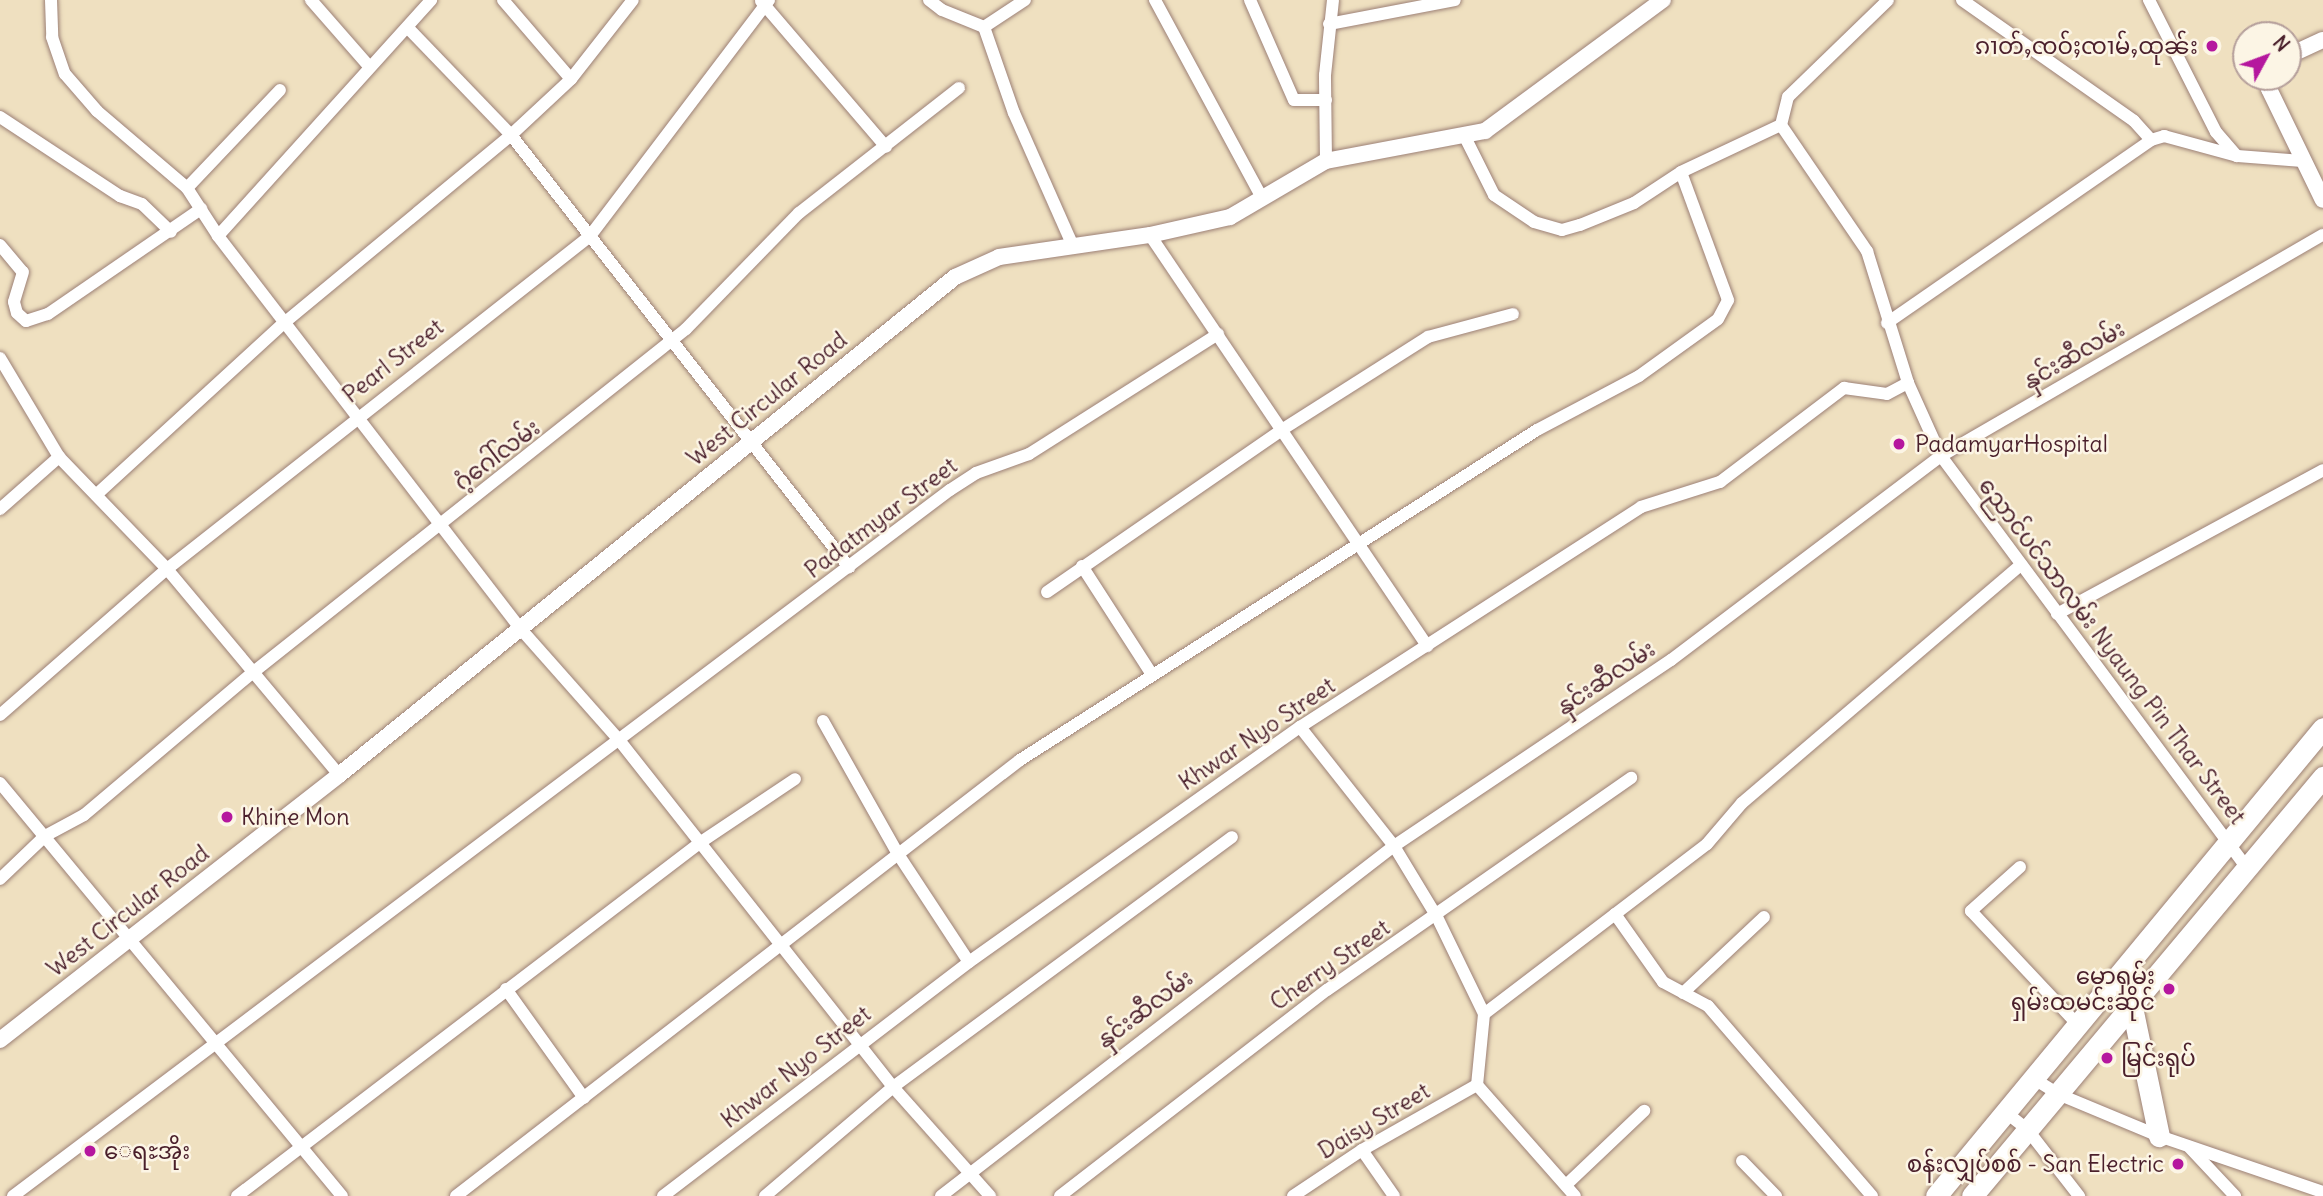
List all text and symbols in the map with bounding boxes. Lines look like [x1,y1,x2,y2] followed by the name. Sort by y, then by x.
[2232,21,2302,91] north arrow
[2268,31,2295,56] text: N
[1975,32,2198,60] place label: ၵၢတ်ႇၸဝ်ႈၸၢမ်ႇထုၼ်း
[2204,38,2220,54] marker: ၵၢတ်ႇၸဝ်ႈၸၢမ်ႇထုၼ်း
[337,313,449,409] street label: Pearl Street
[2018,315,2130,395] street label: နှင်းဆီလမ်း
[681,326,853,472] street label: West Circular Road
[449,414,545,496] street label: ဂံ့ဂေါ်လမ်း
[1915,430,2108,458] place label: PadamyarHospital
[1889,434,1909,454] marker: PadamyarHospital
[800,452,962,584] street label: Padatmyar Street
[1973,473,2251,829] street label: ညောင်ပင်သာလမ်း Nyaung Pin Thar Street
[1552,635,1660,721] street label: နှင်းဆီလမ်း
[1174,672,1340,796] street label: Khwar Nyo Street
[241,803,350,831] place label: Khine Mon
[219,809,235,825] marker: Khine Mon
[42,839,214,983] street label: West Circular Road
[1265,914,1395,1016] street label: Cherry Street
[2011,962,2155,1016] place label: မောရှမ်း ရှမ်းထမင်းဆိုင်
[1092,964,1198,1054] street label: နှင်းဆီလမ်း
[2161,981,2177,997] marker: မောရှမ်း ရှမ်းထမင်းဆိုင်
[716,1000,876,1134] street label: Khwar Nyo Street
[2121,1044,2196,1072] place label: မြင်းရုပ်
[2099,1050,2115,1066] marker: မြင်းရုပ်
[1313,1077,1435,1165] street label: Daisy Street
[104,1137,190,1165] place label: ေရႊအိုး
[82,1143,98,1159] marker: ေရႊအိုး
[1907,1150,2164,1178] place label: စန်းလျှပ်စစ် - San Electric
[2170,1156,2186,1172] marker: စန်းလျှပ်စစ် - San Electric

